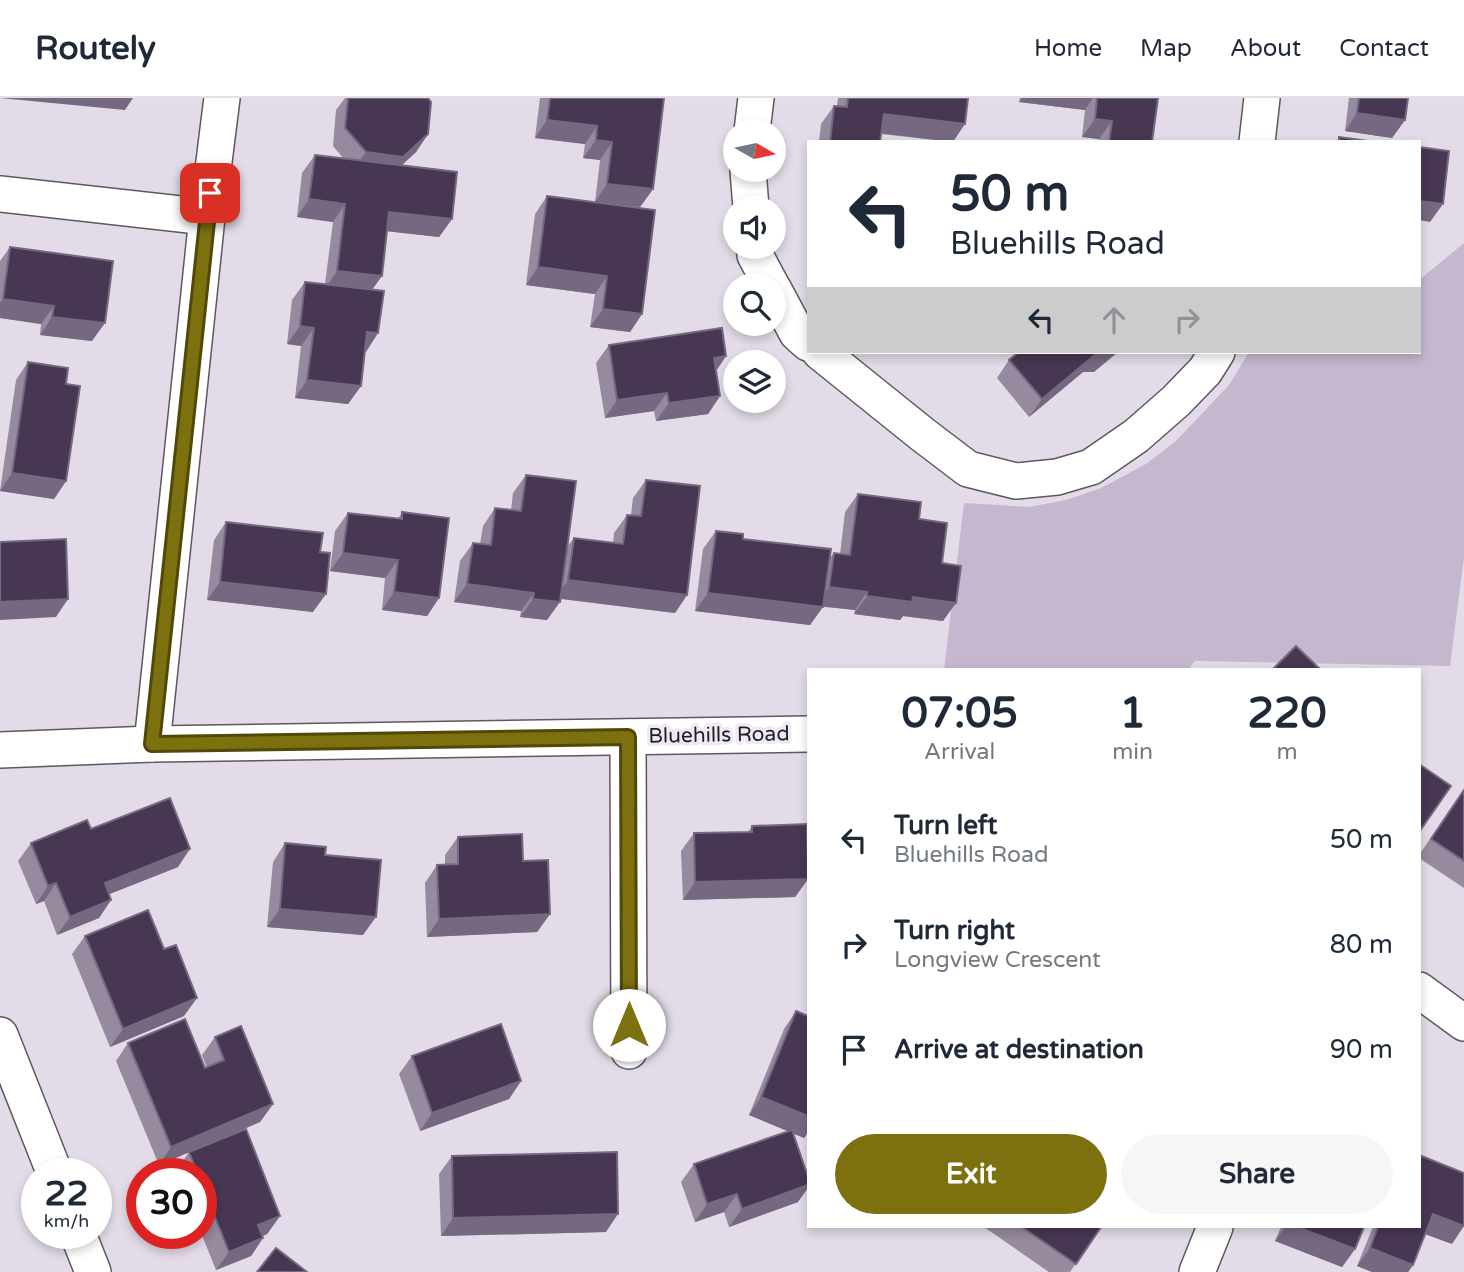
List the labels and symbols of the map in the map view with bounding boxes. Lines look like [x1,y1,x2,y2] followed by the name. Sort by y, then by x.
[723,119,786,182] north arrow
[180,163,240,223] pin
[648,721,790,749] street label: Bluehills Road
[592,988,666,1062] position arrow
[126,1158,217,1249] speed limit sign: 30

